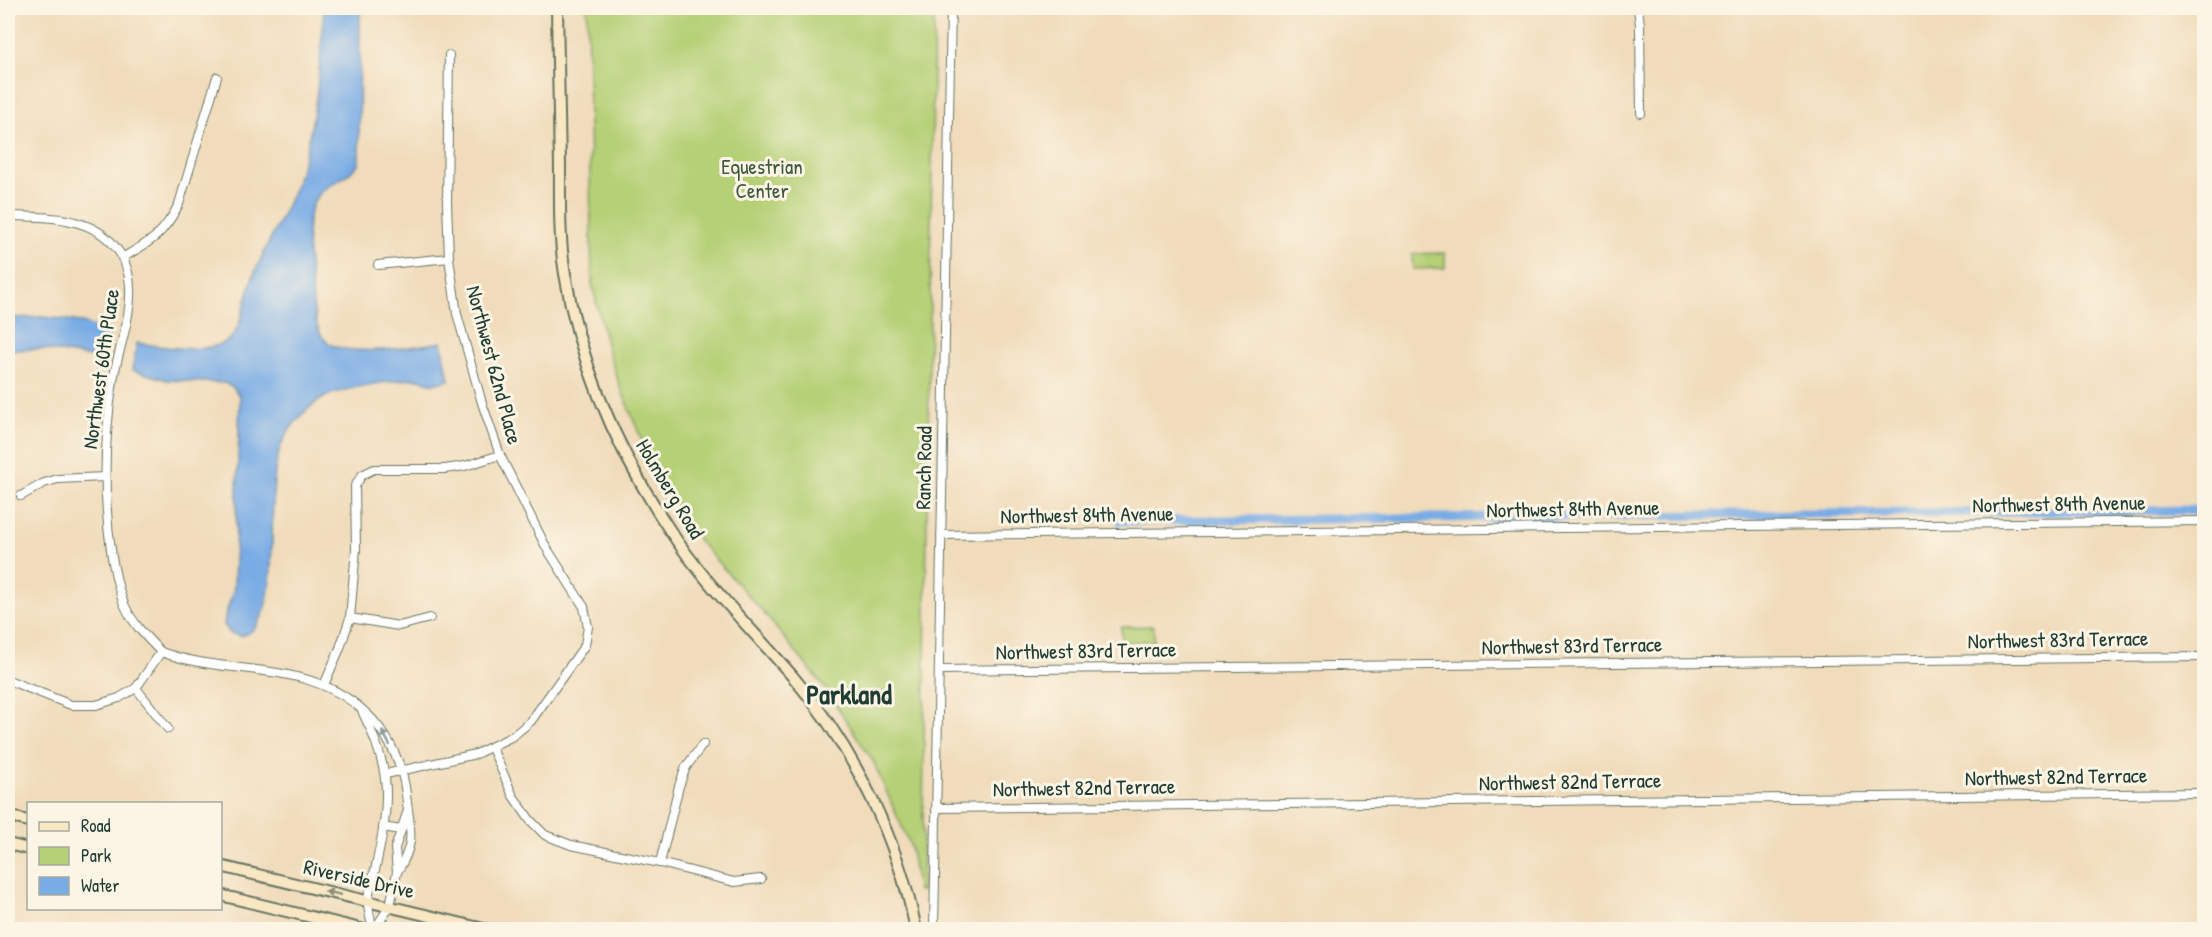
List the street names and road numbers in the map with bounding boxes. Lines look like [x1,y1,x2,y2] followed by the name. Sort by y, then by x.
[459,282,530,447] street label: Northwest 62nd Place
[75,287,126,451] street label: Northwest 60th Place
[908,426,939,510] street label: Ranch Road
[629,433,712,544] street label: Holmberg Road
[1972,487,2146,520] street label: Northwest 84th Avenue
[1486,492,1660,525] street label: Northwest 84th Avenue
[1000,498,1174,531] street label: Northwest 84th Avenue
[1967,623,2149,656] street label: Northwest 83rd Terrace
[1481,629,1663,662] street label: Northwest 83rd Terrace
[995,634,1177,667] street label: Northwest 83rd Terrace
[1964,760,2147,793] street label: Northwest 82nd Terrace
[1478,765,1661,798] street label: Northwest 82nd Terrace
[992,771,1175,804] street label: Northwest 82nd Terrace
[301,852,417,905] street label: Riverside Drive

